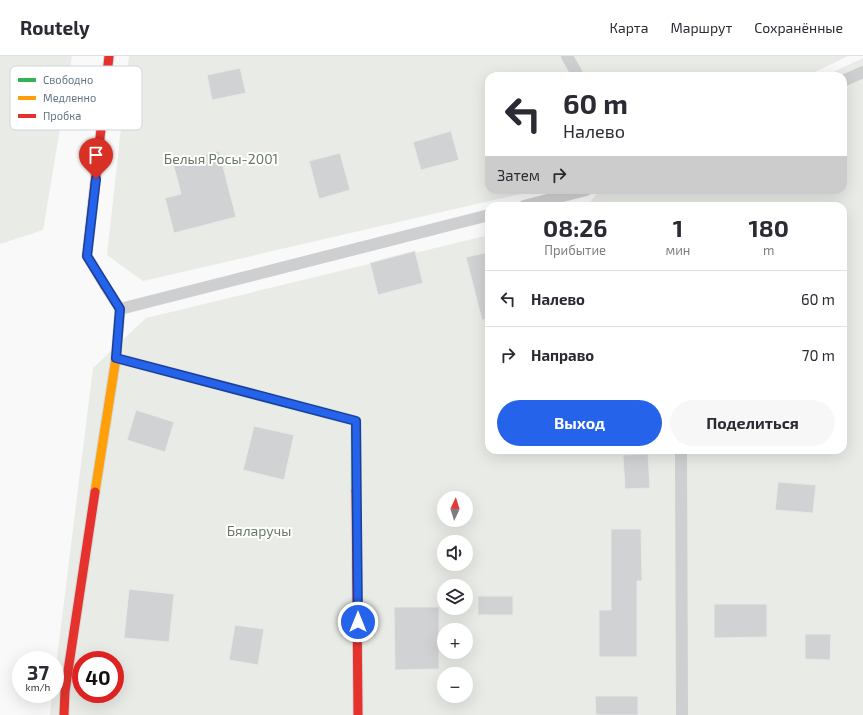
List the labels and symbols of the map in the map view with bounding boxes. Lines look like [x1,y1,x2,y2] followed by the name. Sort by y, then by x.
[10,66,142,130] legend
[43,73,93,86] text: Свободно
[43,91,96,104] text: Медленно
[43,109,81,122] text: Пробка
[79,138,113,179] pin
[164,150,278,167] park label: Белыя Росы-2001
[437,491,473,527] north arrow
[227,522,291,539] park label: Бяларучы
[337,601,379,643] position arrow
[72,651,124,703] speed limit sign: 40

